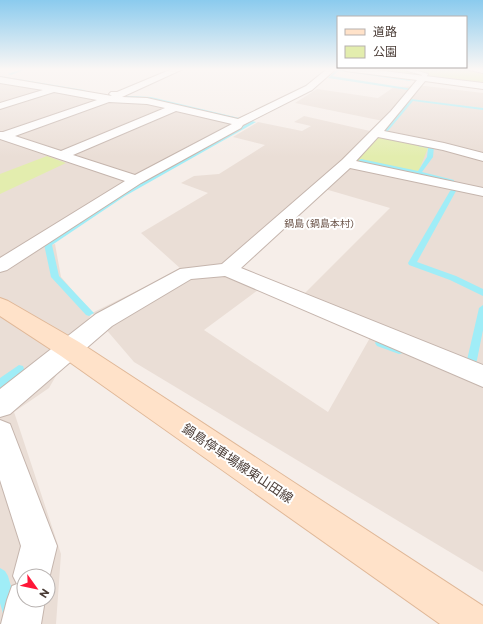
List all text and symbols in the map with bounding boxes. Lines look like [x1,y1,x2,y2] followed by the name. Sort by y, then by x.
[337,16,467,68] legend
[373,24,397,38] text: 道路
[373,44,397,58] text: 公園
[284,217,354,229] district label: 鍋島 (鍋島本村)
[180,420,296,506] street label: 鍋島停車場線東山田線
[16,568,56,608] north arrow
[37,587,53,601] text: N

